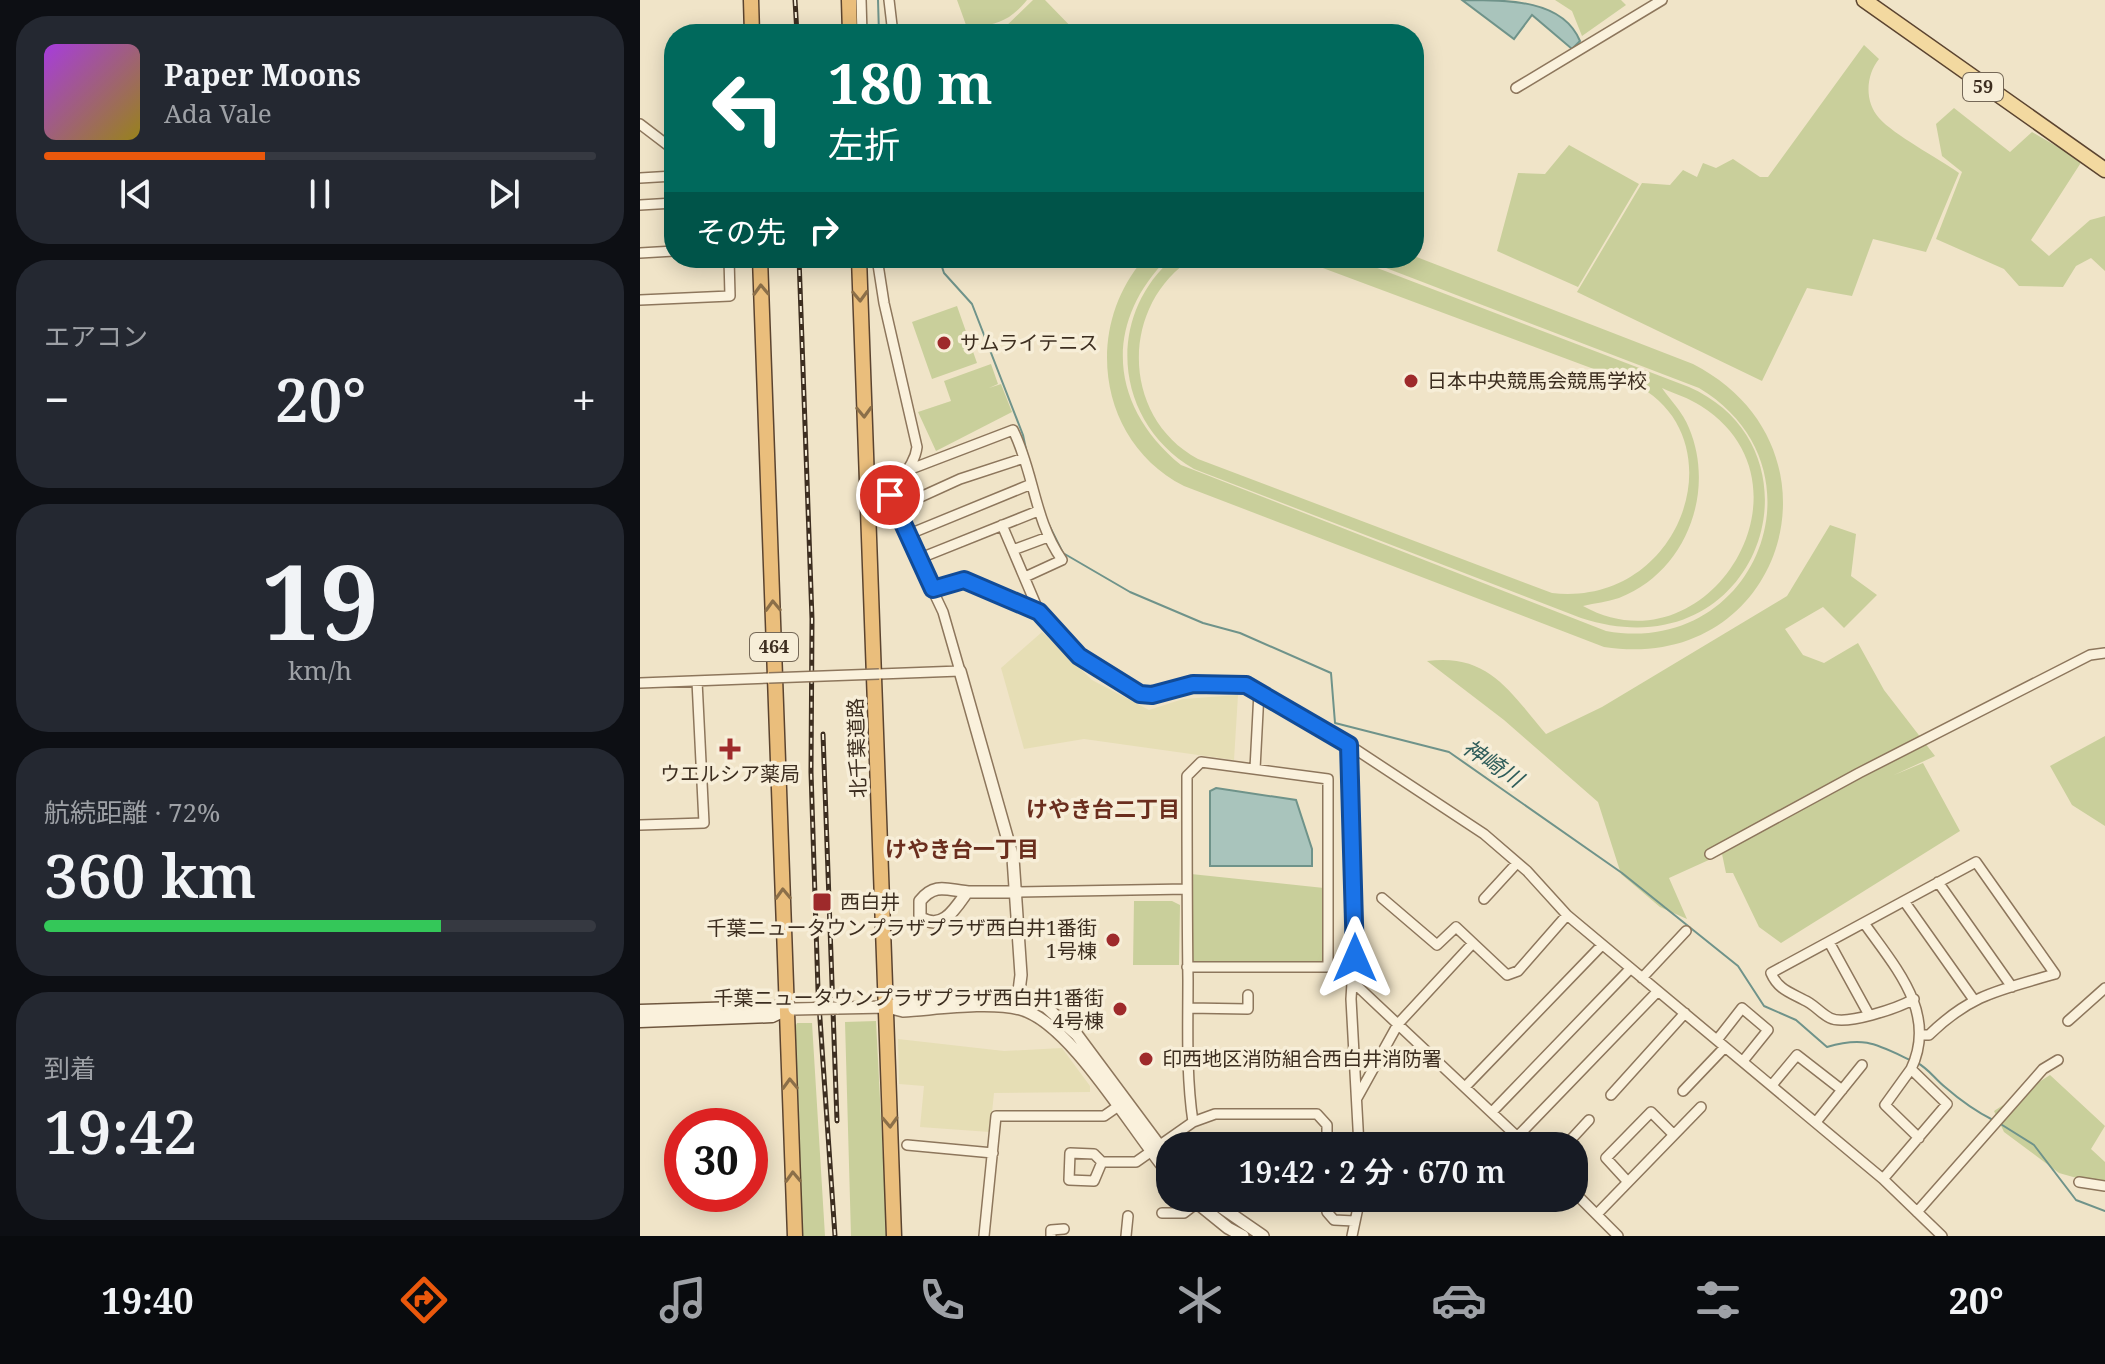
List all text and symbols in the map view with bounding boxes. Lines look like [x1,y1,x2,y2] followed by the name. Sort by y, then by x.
[828,44,993,120] text: 180 m
[164,54,361,95] text: Paper Moons
[696,56,800,160] icon: left
[1963,73,2003,101] road number: 59
[164,95,272,131] text: Ada Vale
[828,120,900,169] text: 左折
[114,172,158,216] icon: previous
[298,172,342,216] icon: pause
[482,172,526,216] icon: next
[802,208,846,252] icon: right
[696,211,786,252] text: その先
[753,283,770,296] one-way arrow
[851,290,868,303] one-way arrow
[44,318,148,354] text: エアコン
[960,329,1098,356] place label: サムライテニス
[935,334,953,352] marker: サムライテニス
[275,358,366,440] text: 20°
[1427,367,1647,394] place label: 日本中央競馬会競馬学校
[44,369,69,429] text: −
[571,369,596,429] text: +
[1402,372,1420,390] marker: 日本中央競馬会競馬学校
[856,406,873,419] one-way arrow
[856,461,924,529] pin
[868,473,912,517] icon: arrive
[261,529,379,670] text: 19
[764,599,781,612] one-way arrow
[750,633,798,661] road number: 464
[288,652,352,688] text: km/h
[841,698,872,798] street label: 北千葉道路
[1458,731,1531,794] water label: 神崎川
[721,740,739,758] marker: ウエルシア薬局
[660,760,800,787] place label: ウエルシア薬局
[1026,793,1180,823] district label: けやき台二丁目
[44,794,220,830] text: 航続距離 · 72%
[885,833,1039,863] district label: けやき台一丁目
[44,834,256,916] text: 360 km
[775,887,792,900] one-way arrow
[840,888,900,915] place label: 西白井
[811,891,833,913] marker: 西白井
[706,914,1097,964] place label: 千葉ニュータウンプラザプラザ西白井1番街 1号棟
[1313,916,1397,1000] position arrow
[1104,931,1122,949] marker: 千葉ニュータウンプラザプラザ西白井1番街 1号棟
[713,984,1104,1034] place label: 千葉ニュータウンプラザプラザ西白井1番街 4号棟
[1111,1000,1129,1018] marker: 千葉ニュータウンプラザプラザ西白井1番街 4号棟
[1162,1045,1442,1072] place label: 印西地区消防組合西白井消防署
[44,1050,96,1086] text: 到着
[1137,1050,1155,1068] marker: 印西地区消防組合西白井消防署
[781,1077,798,1090] one-way arrow
[44,1090,197,1172] text: 19:42
[664,1108,768,1212] speed limit sign: 30
[881,1116,898,1129] one-way arrow
[1239,1151,1505,1192] text: 19:42 · 2 分 · 670 m
[785,1170,802,1183] one-way arrow
[396,1272,452,1328] icon: directions
[655,1272,711,1328] icon: music
[914,1272,970,1328] icon: phone
[1172,1272,1228,1328] icon: climate
[1431,1272,1487,1328] icon: car
[1690,1272,1746,1328] icon: filters
[101,1276,194,1325] text: 19:40
[1948,1276,2004,1325] text: 20°

